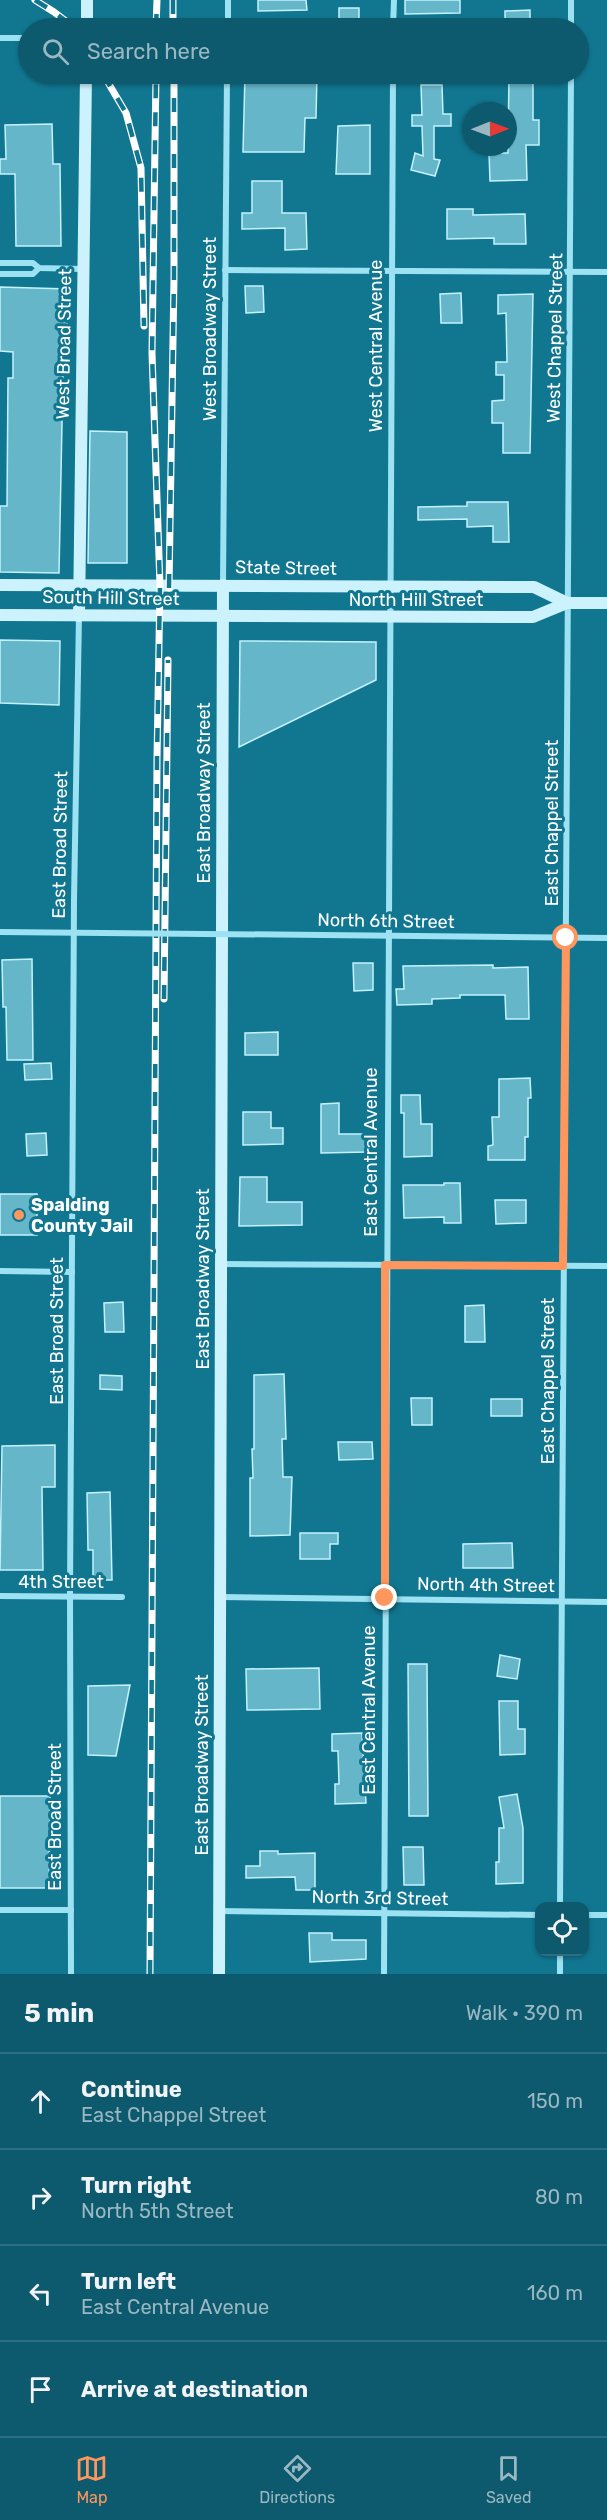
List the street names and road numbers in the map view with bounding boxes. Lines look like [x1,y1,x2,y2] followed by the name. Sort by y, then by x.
[199,237,221,421] street label: West Broadway Street
[543,253,567,423] street label: West Chappel Street
[365,260,387,432] street label: West Central Avenue
[52,268,76,420] street label: West Broad Street
[235,556,337,580] street label: State Street
[42,586,180,610] street label: South Hill Street
[349,589,483,611] street label: North Hill Street
[193,703,215,883] street label: East Broadway Street
[541,740,563,906] street label: East Chappel Street
[48,771,72,919] street label: East Broad Street
[317,909,455,933] street label: North 6th Street
[360,1067,382,1237] street label: East Central Avenue
[192,1189,214,1369] street label: East Broadway Street
[46,1257,68,1405] street label: East Broad Street
[537,1298,559,1464] street label: East Chappel Street
[18,1571,104,1593] street label: 4th Street
[417,1573,555,1597] street label: North 4th Street
[358,1625,380,1795] street label: East Central Avenue
[191,1675,213,1855] street label: East Broadway Street
[44,1743,66,1891] street label: East Broad Street
[311,1886,449,1910] street label: North 3rd Street

